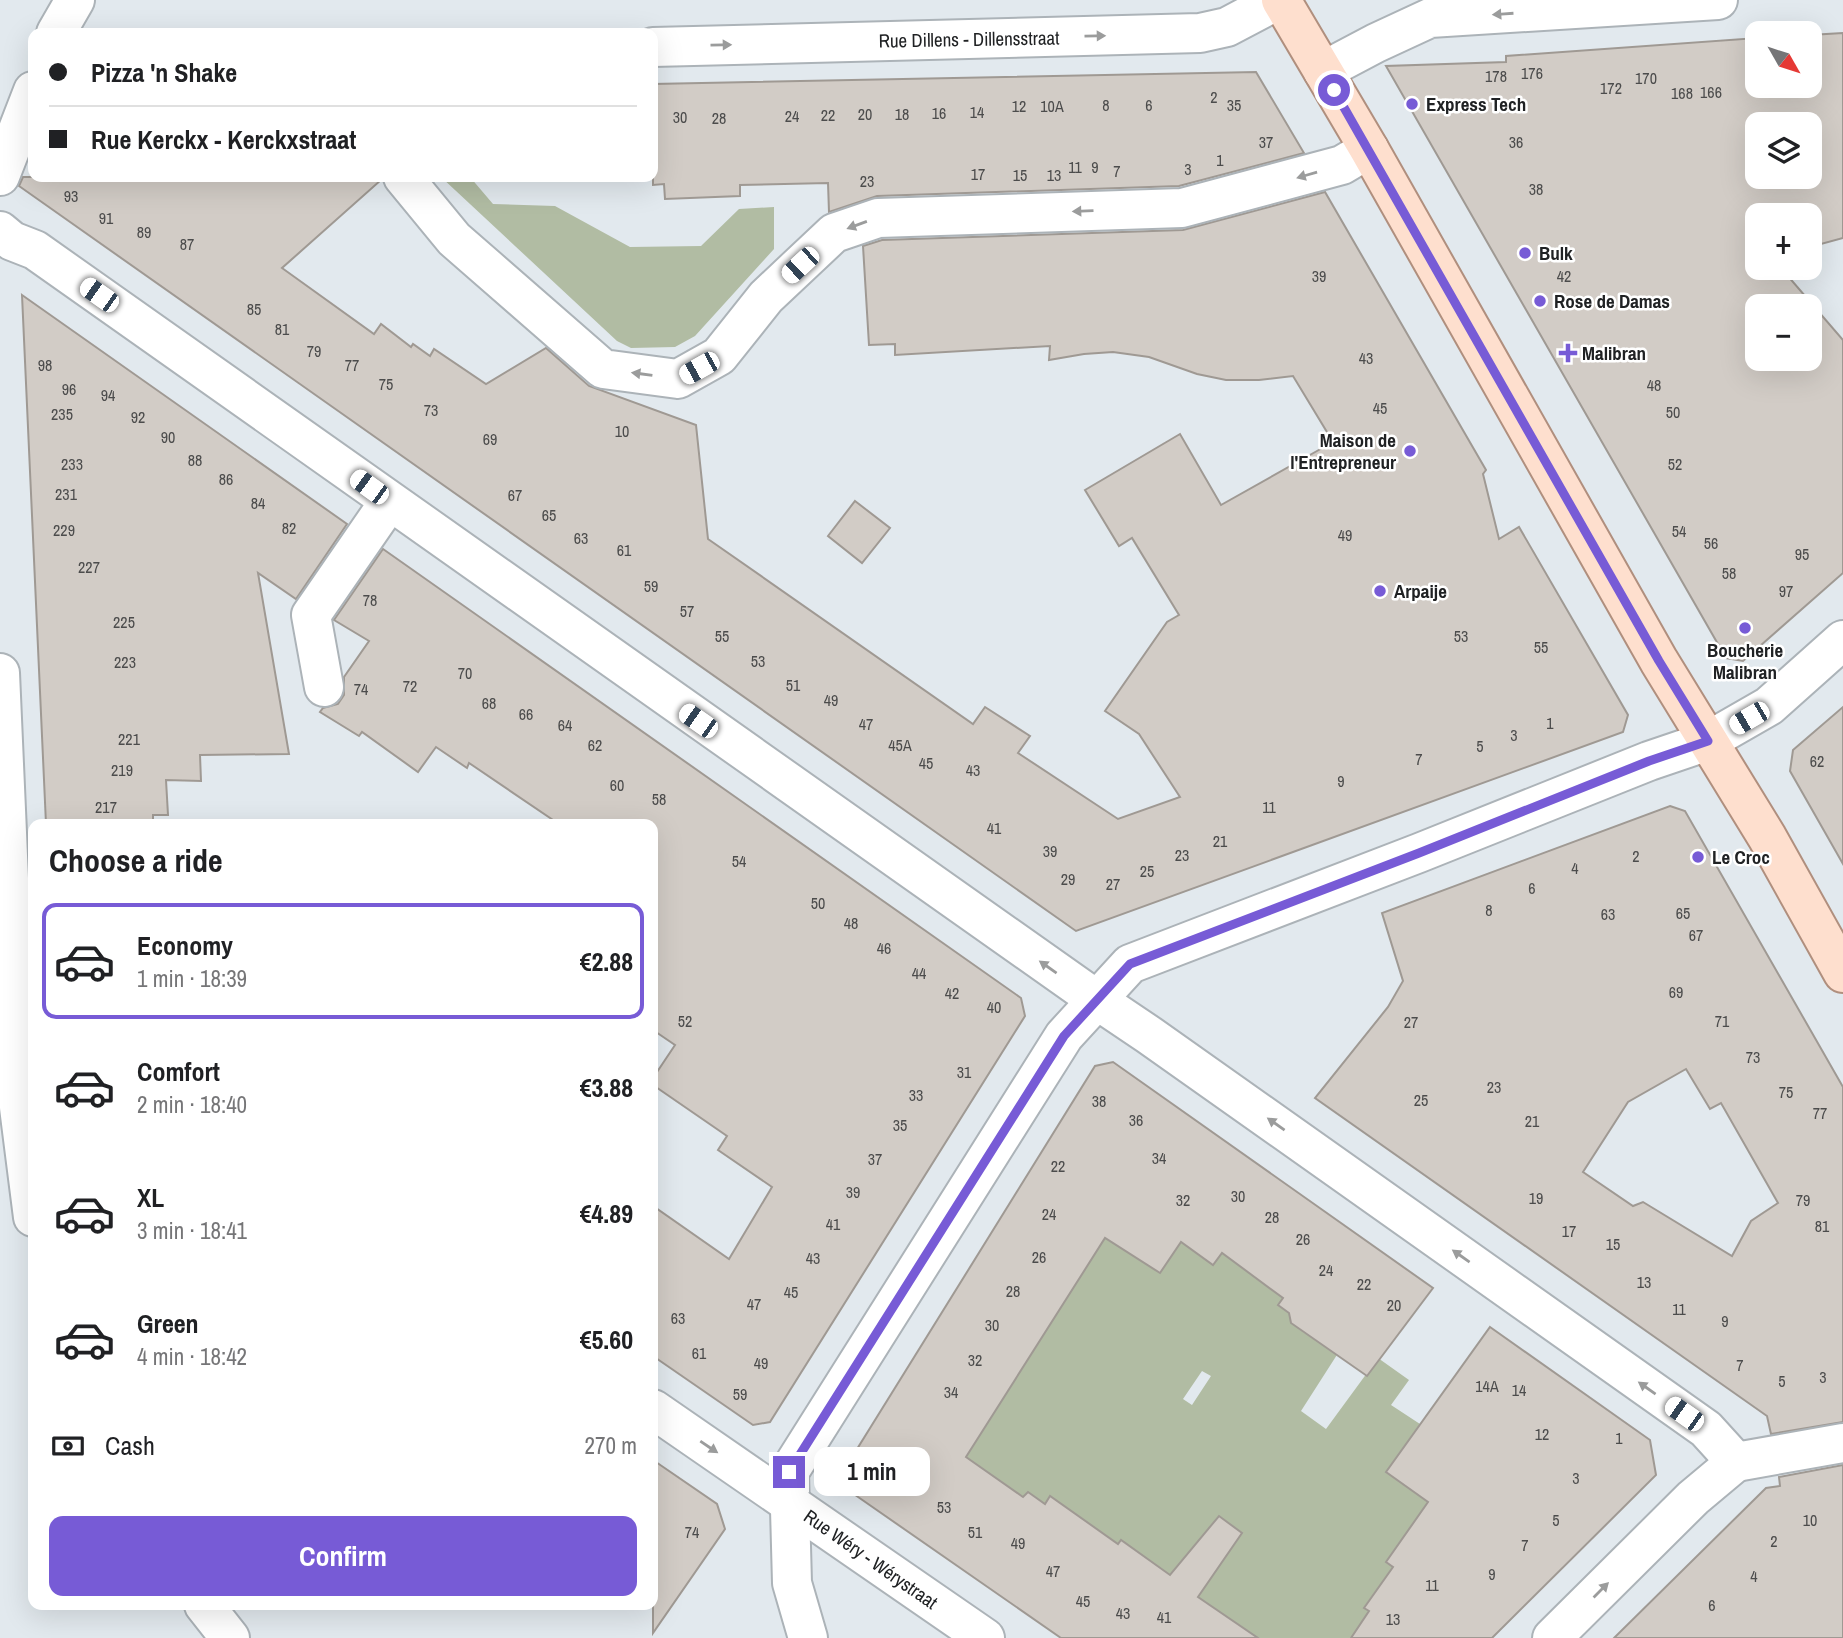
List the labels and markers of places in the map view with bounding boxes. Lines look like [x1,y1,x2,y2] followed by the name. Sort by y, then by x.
[1426,91,1526,117] place label: Express Tech
[1404,96,1420,112] marker: Express Tech
[1539,240,1573,266] place label: Bulk
[1517,245,1533,261] marker: Bulk
[1554,288,1670,314] place label: Rose de Damas
[1532,293,1548,309] marker: Rose de Damas
[1582,340,1646,366] place label: Malibran
[1560,345,1576,361] marker: Malibran
[1290,427,1396,475] place label: Maison de l'Entrepreneur
[1402,443,1418,459] marker: Maison de l'Entrepreneur
[1394,578,1447,604] place label: Arpaije
[1372,583,1388,599] marker: Arpaije
[1737,620,1753,636] marker: Boucherie Malibran
[1707,637,1783,685] place label: Boucherie Malibran
[1712,844,1770,870] place label: Le Croc
[1690,849,1706,865] marker: Le Croc

